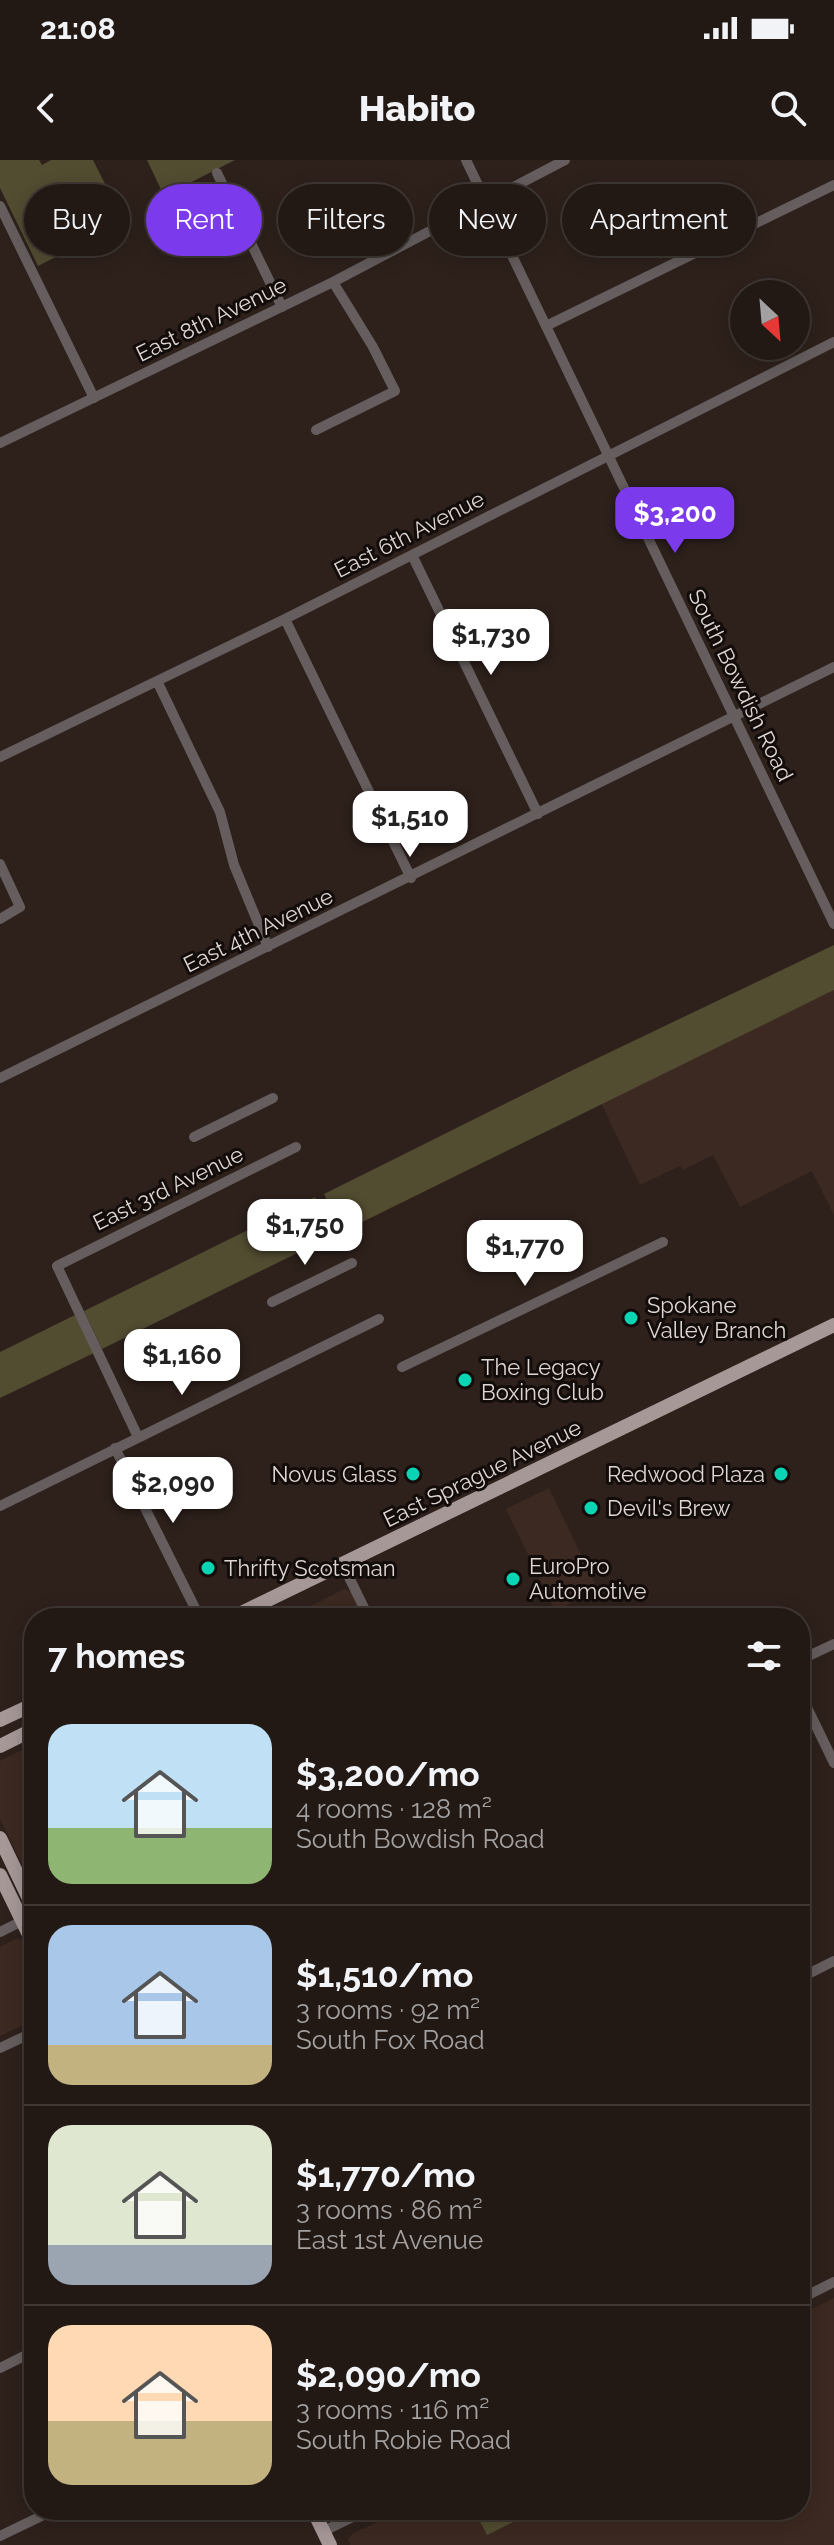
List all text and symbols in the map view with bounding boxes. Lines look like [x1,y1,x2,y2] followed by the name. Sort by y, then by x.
[40,11,116,46] text: 21:08
[24,86,68,130] icon: back
[766,86,810,130] icon: search
[359,87,475,129] text: Habito
[24,184,130,256] chip: Buy
[146,184,262,256] chip: Rent
[278,184,413,256] chip: Filters
[429,184,546,256] chip: New
[562,184,756,256] chip: Apartment
[131,271,291,367] street label: East 8th Avenue
[730,280,810,360] north arrow
[730,280,810,360] map controls
[330,485,488,583] street label: East 6th Avenue
[610,487,740,555] pin: $3,200
[633,498,717,528] text: $3,200
[683,585,799,785] street label: South Bowdish Road
[426,609,556,677] pin: $1,730
[451,620,531,650] text: $1,730
[345,791,475,859] pin: $1,510
[371,802,449,832] text: $1,510
[179,882,337,977] street label: East 4th Avenue
[89,1140,247,1236] street label: East 3rd Avenue
[240,1199,370,1267] pin: $1,750
[265,1210,345,1240] text: $1,750
[460,1220,590,1288] pin: $1,770
[485,1231,565,1261] text: $1,770
[647,1292,786,1343] place label: Spokane Valley Branch
[622,1309,640,1327] marker: Spokane Valley Branch
[117,1329,247,1397] pin: $1,160
[142,1340,222,1370] text: $1,160
[481,1354,604,1405] place label: The Legacy Boxing Club
[456,1371,474,1389] marker: The Legacy Boxing Club
[379,1414,585,1532] street label: East Sprague Avenue
[108,1457,238,1525] pin: $2,090
[272,1461,397,1487] place label: Novus Glass
[607,1461,765,1487] place label: Redwood Plaza
[404,1465,422,1483] marker: Novus Glass
[772,1465,790,1483] marker: Redwood Plaza
[131,1468,215,1498] text: $2,090
[607,1495,731,1521] place label: Devil's Brew
[582,1499,600,1517] marker: Devil's Brew
[529,1553,647,1604] place label: EuroPro Automotive
[224,1555,396,1581] place label: Thrifty Scotsman
[199,1559,217,1577] marker: Thrifty Scotsman
[504,1570,522,1588] marker: EuroPro Automotive
[742,1634,786,1678] icon: filters
[48,1636,185,1676] text: 7 homes
[296,1754,480,1794] text: $3,200/mo
[112,1756,208,1852] icon: home
[296,1794,492,1824] text: 4 rooms · 128 m²
[296,1824,545,1854] text: South Bowdish Road
[296,1955,473,1995] text: $1,510/mo
[112,1957,208,2053] icon: home
[296,1995,480,2025] text: 3 rooms · 92 m²
[296,2025,485,2055] text: South Fox Road
[296,2155,475,2195] text: $1,770/mo
[112,2157,208,2253] icon: home
[296,2195,483,2225] text: 3 rooms · 86 m²
[296,2225,483,2255] text: East 1st Avenue
[296,2355,481,2395] text: $2,090/mo
[112,2357,208,2453] icon: home
[296,2395,489,2425] text: 3 rooms · 116 m²
[296,2425,511,2455] text: South Robie Road

